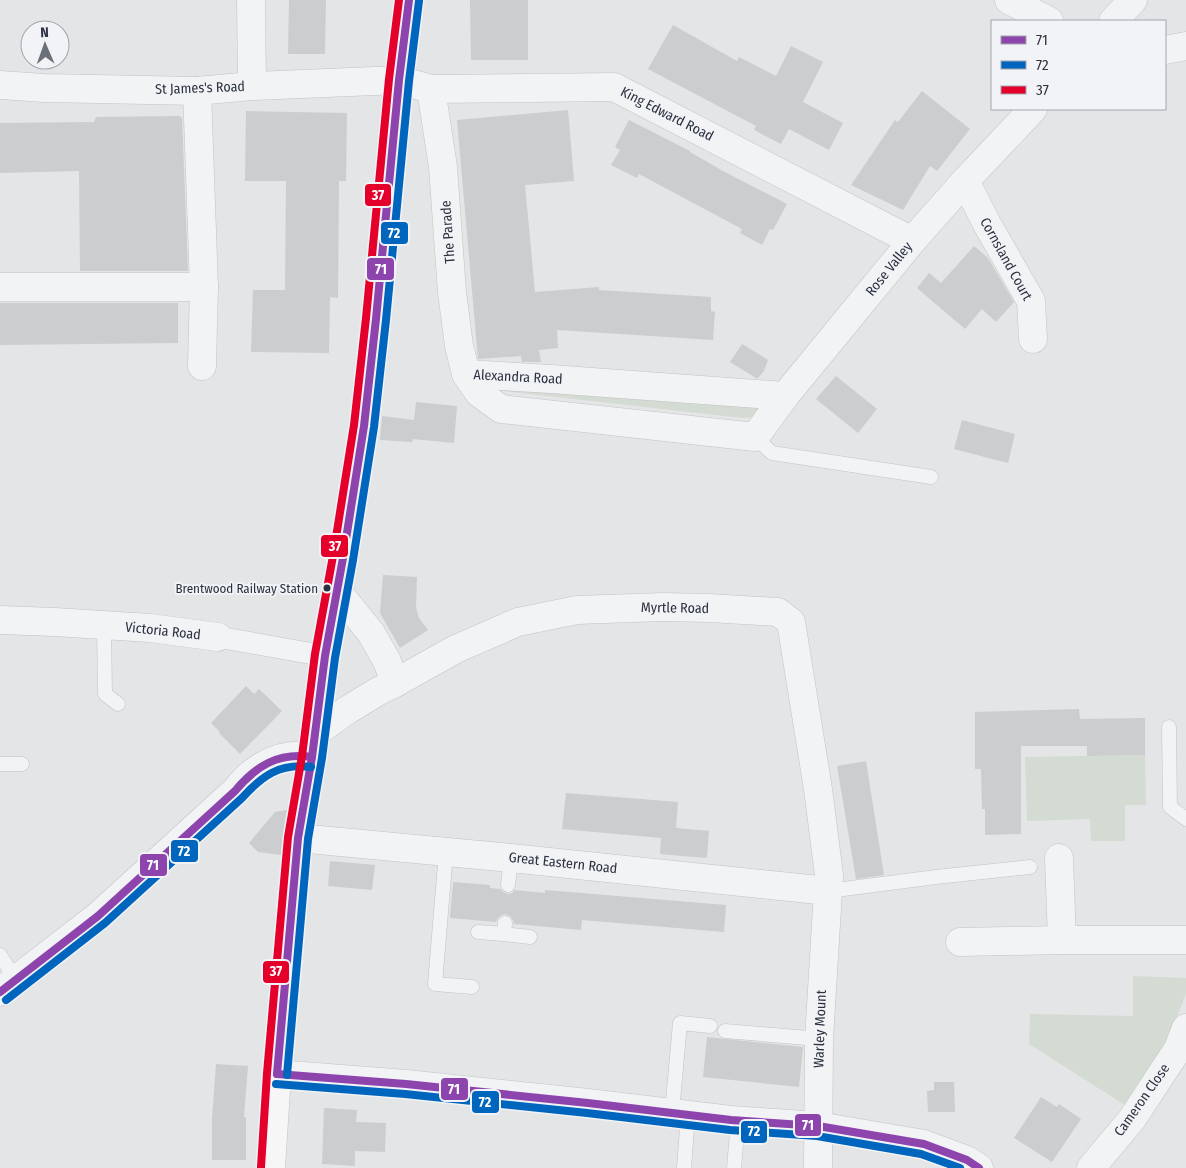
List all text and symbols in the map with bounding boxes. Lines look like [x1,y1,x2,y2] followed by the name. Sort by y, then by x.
[20,20,70,70] north arrow
[991,20,1166,110] legend
[40,24,49,41] text: N
[1036,31,1048,49] text: 71
[1036,56,1049,74] text: 72
[155,78,245,98] street label: St James's Road
[1036,81,1049,99] text: 37
[618,83,716,145] street label: King Edward Road
[364,183,392,207] line badge: 37
[371,187,384,204] text: 37
[437,200,459,264] street label: The Parade
[976,215,1036,304] street label: Cornsland Court
[380,221,409,245] line badge: 72
[388,225,401,242] text: 72
[862,238,916,299] street label: Rose Valley
[366,257,395,281] line badge: 71
[375,261,387,278] text: 71
[473,366,563,388] street label: Alexandra Road
[320,534,349,558] line badge: 37
[328,538,341,555] text: 37
[175,581,318,596] place label: Brentwood Railway Station
[322,583,332,593] marker: Brentwood Railway Station
[641,599,709,617] street label: Myrtle Road
[124,619,202,643] street label: Victoria Road
[170,839,199,863] line badge: 72
[178,843,191,860] text: 72
[508,849,618,877] street label: Great Eastern Road
[139,853,168,877] line badge: 71
[147,857,159,874] text: 71
[262,960,290,984] line badge: 37
[269,963,282,980] text: 37
[810,989,830,1068] street label: Warley Mount
[1111,1060,1173,1140] street label: Cameron Close
[440,1077,469,1101] line badge: 71
[448,1081,460,1098] text: 71
[471,1090,500,1114] line badge: 72
[479,1094,492,1111] text: 72
[794,1113,822,1137] line badge: 71
[802,1117,814,1134] text: 71
[740,1120,768,1144] line badge: 72
[748,1123,761,1140] text: 72

